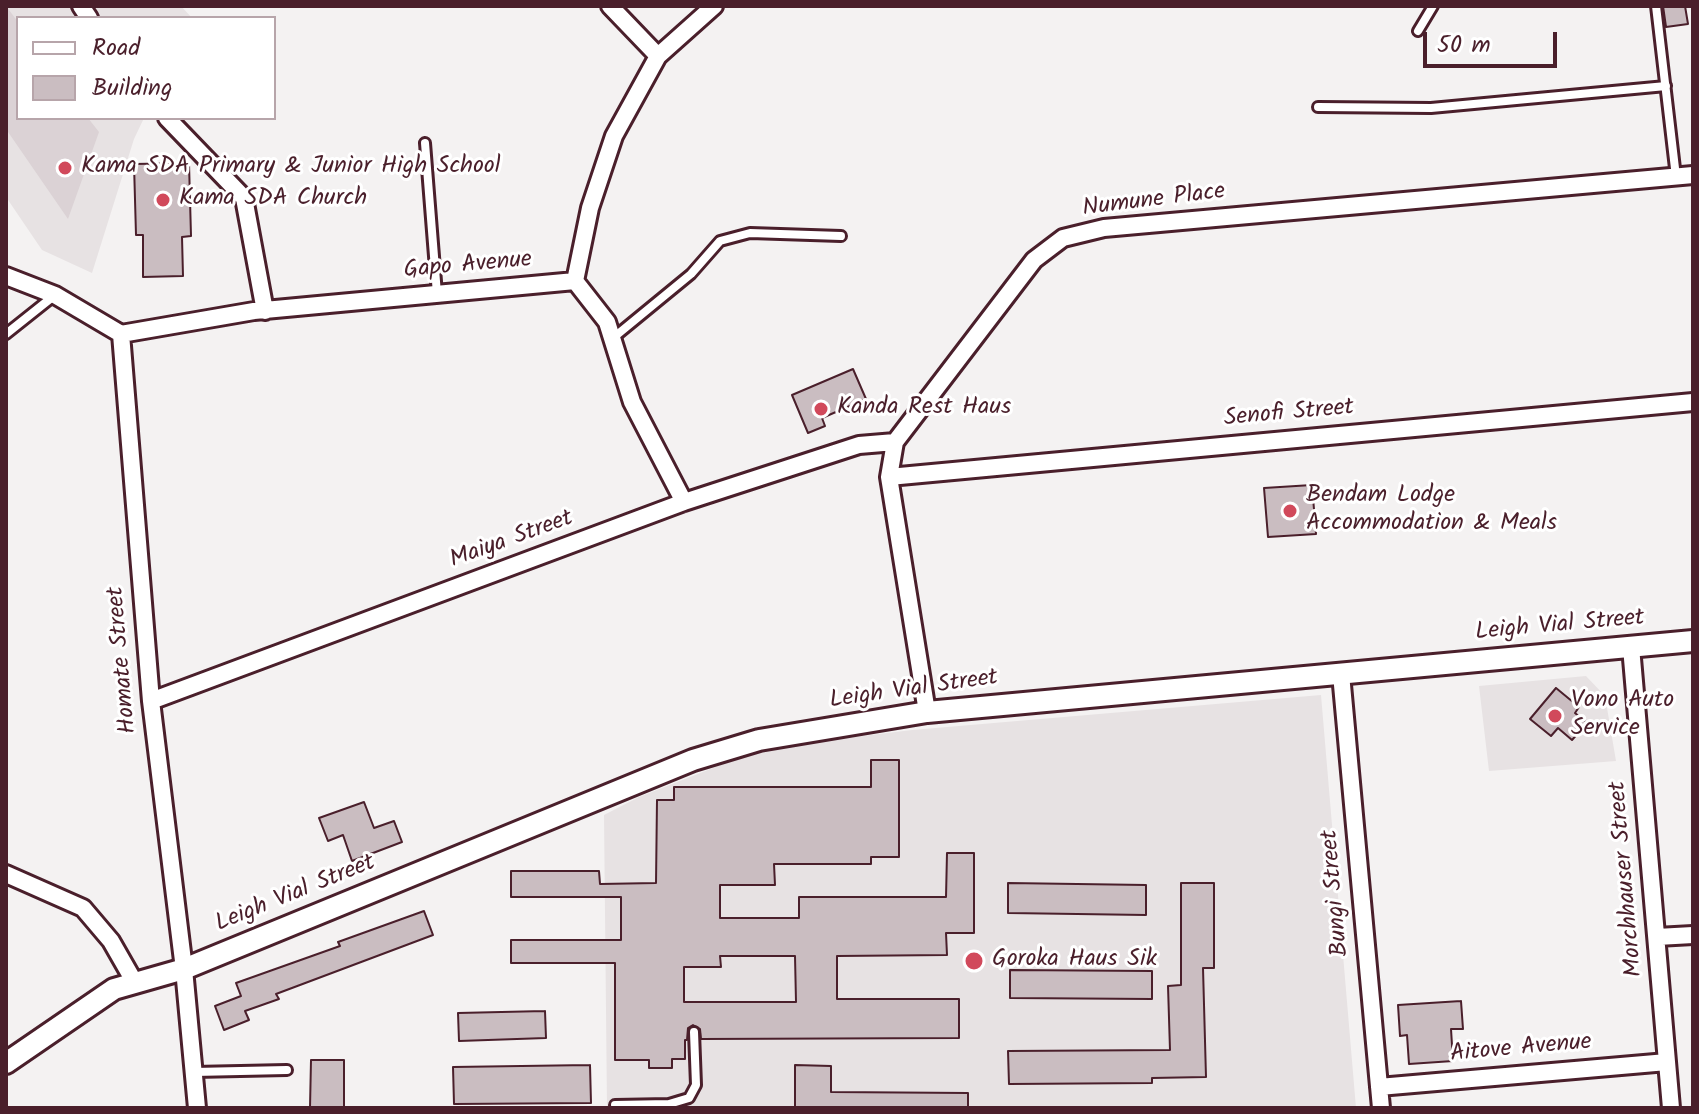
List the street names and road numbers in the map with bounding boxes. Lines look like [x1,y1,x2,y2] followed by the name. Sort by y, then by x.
[1081,179,1227,225] street label: Numune Place
[403,247,533,287] street label: Gapo Avenue
[1223,395,1355,435] street label: Senofi Street
[447,505,577,577] street label: Maiya Street
[103,585,145,735] street label: Homate Street
[1474,605,1646,649] street label: Leigh Vial Street
[828,665,1000,717] street label: Leigh Vial Street
[1605,780,1651,978] street label: Morchhauser Street
[1317,828,1357,958] street label: Bungi Street
[212,850,380,940] street label: Leigh Vial Street
[1449,1029,1593,1071] street label: Aitove Avenue

